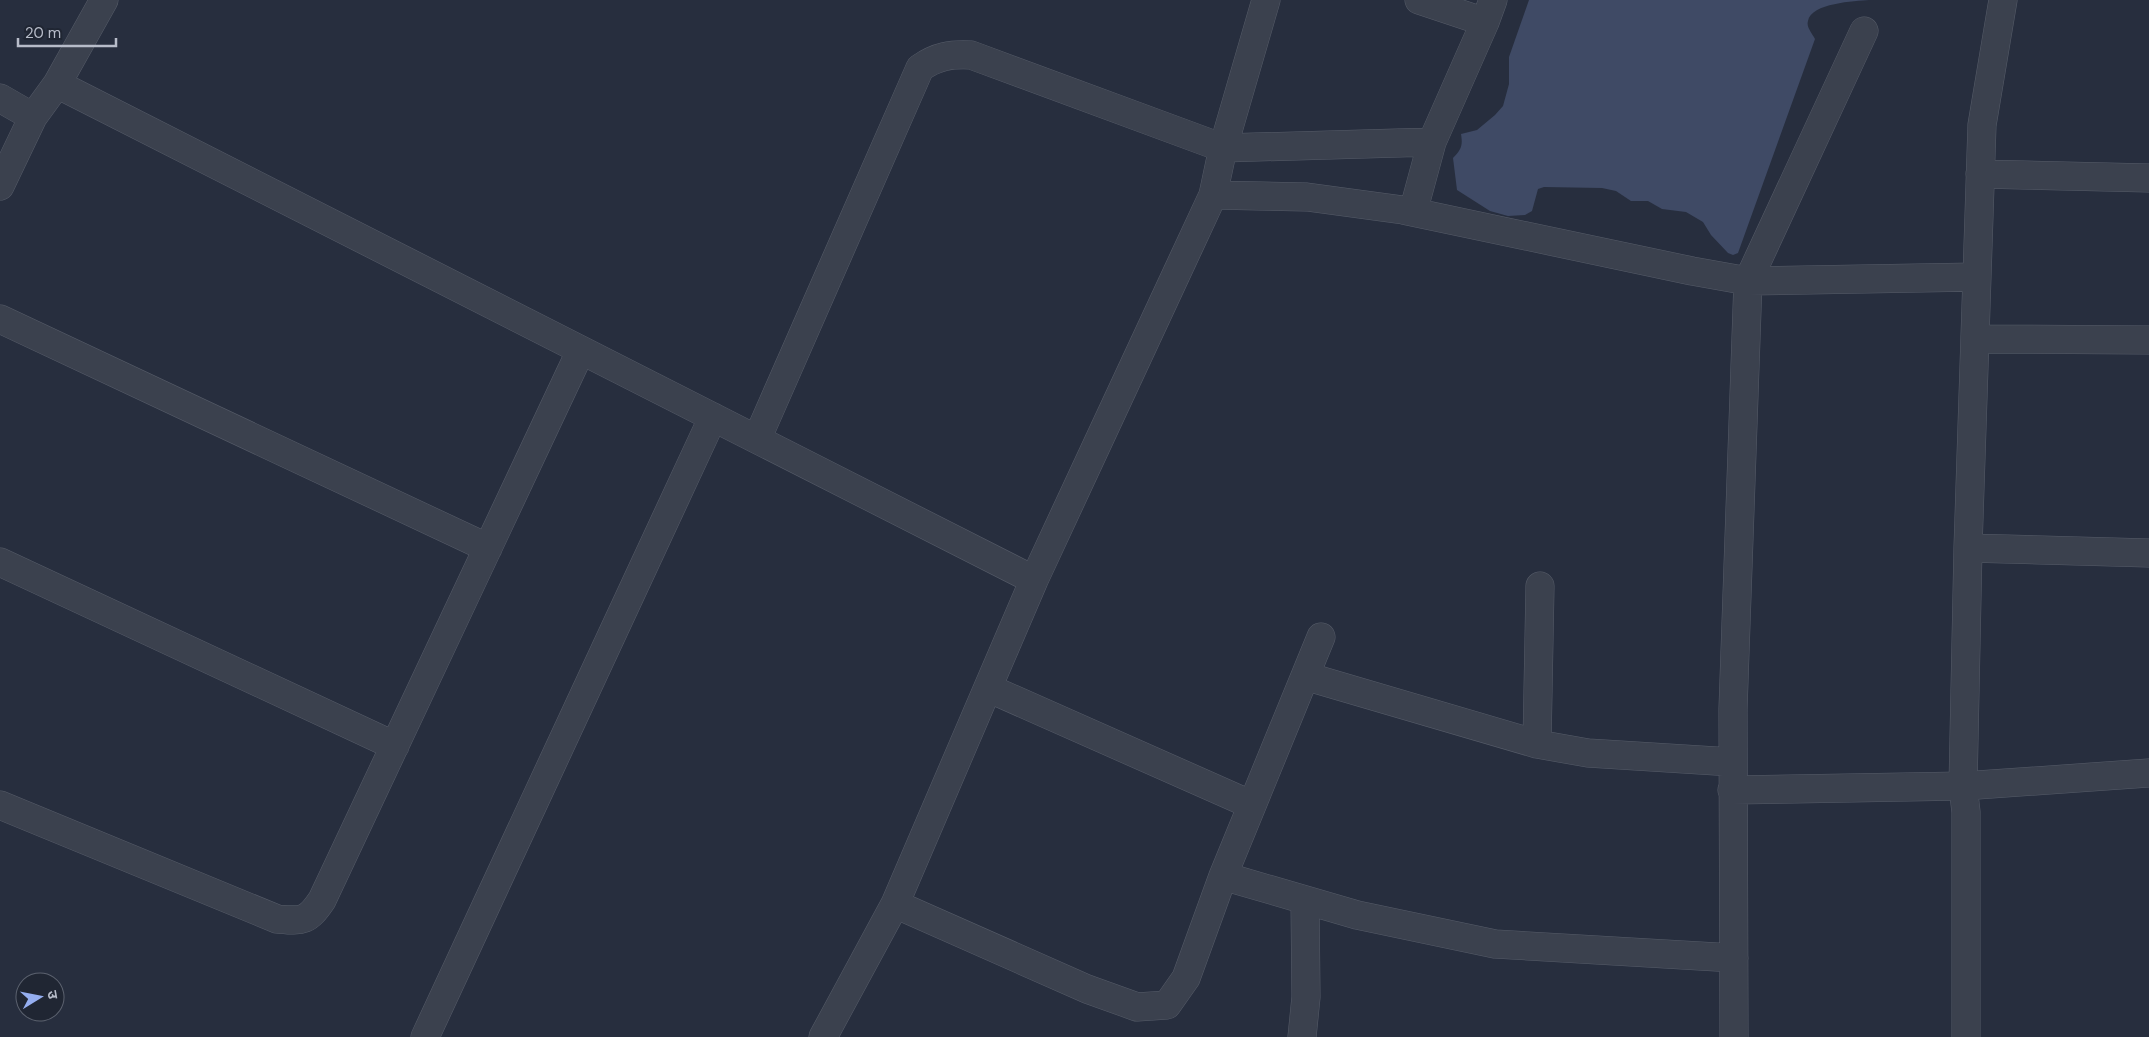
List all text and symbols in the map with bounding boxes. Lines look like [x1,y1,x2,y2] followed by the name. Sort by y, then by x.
[18,15,115,47] scale bar
[25,23,61,43] text: 20 m
[15,972,65,1022] north arrow
[43,989,63,1001] text: उ

